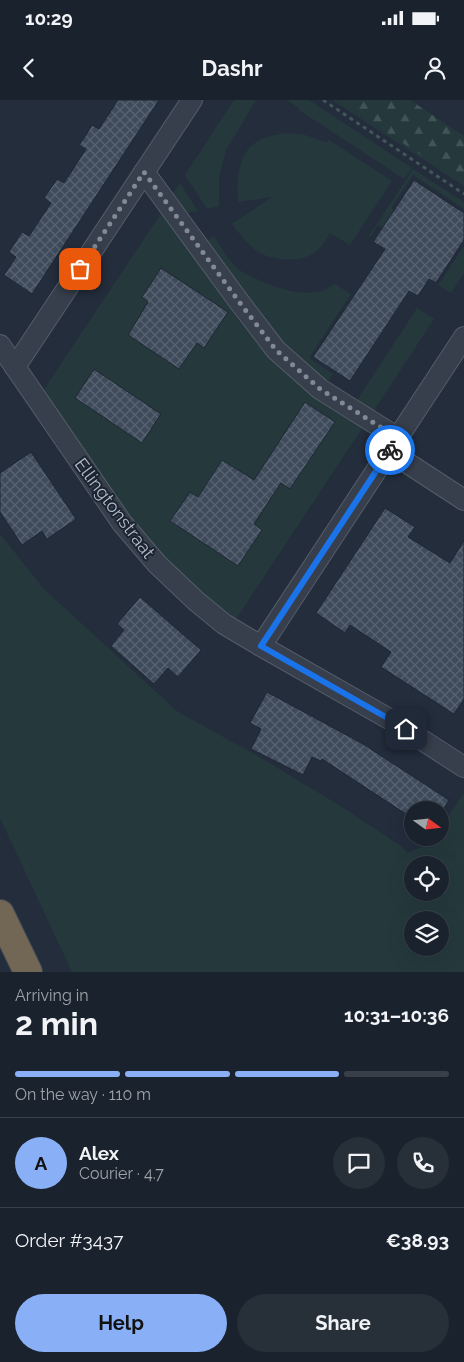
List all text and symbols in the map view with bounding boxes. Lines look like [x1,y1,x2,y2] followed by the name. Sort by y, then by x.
[25,7,73,29] text: 10:29
[15,54,43,82] icon: back
[421,54,449,82] icon: person
[202,55,262,81] text: Dashr
[59,248,101,290] pin
[66,255,94,283] icon: bag
[365,425,415,475] courier
[376,436,404,464] icon: bike
[71,454,159,562] street label: Ellingtonstraat
[385,708,427,750] pin
[392,715,420,743] icon: home
[404,801,449,846] north arrow
[404,801,449,956] map controls
[404,856,449,901] button: locate
[404,911,449,956] button: layers
[15,986,89,1005] text: Arriving in
[344,1004,449,1026] text: 10:31–10:36
[15,1005,98,1042] text: 2 min
[15,1085,151,1104] text: On the way · 110 m
[333,1137,385,1189] button: chat
[397,1137,449,1189] button: phone
[79,1142,119,1164] text: Alex
[35,1152,47,1174] text: A
[79,1164,164,1183] text: Courier · 4.7
[15,1229,123,1251] text: Order #3437
[386,1229,449,1251] text: €38.93
[15,1294,227,1352] button: Help
[237,1294,449,1352] button: Share

